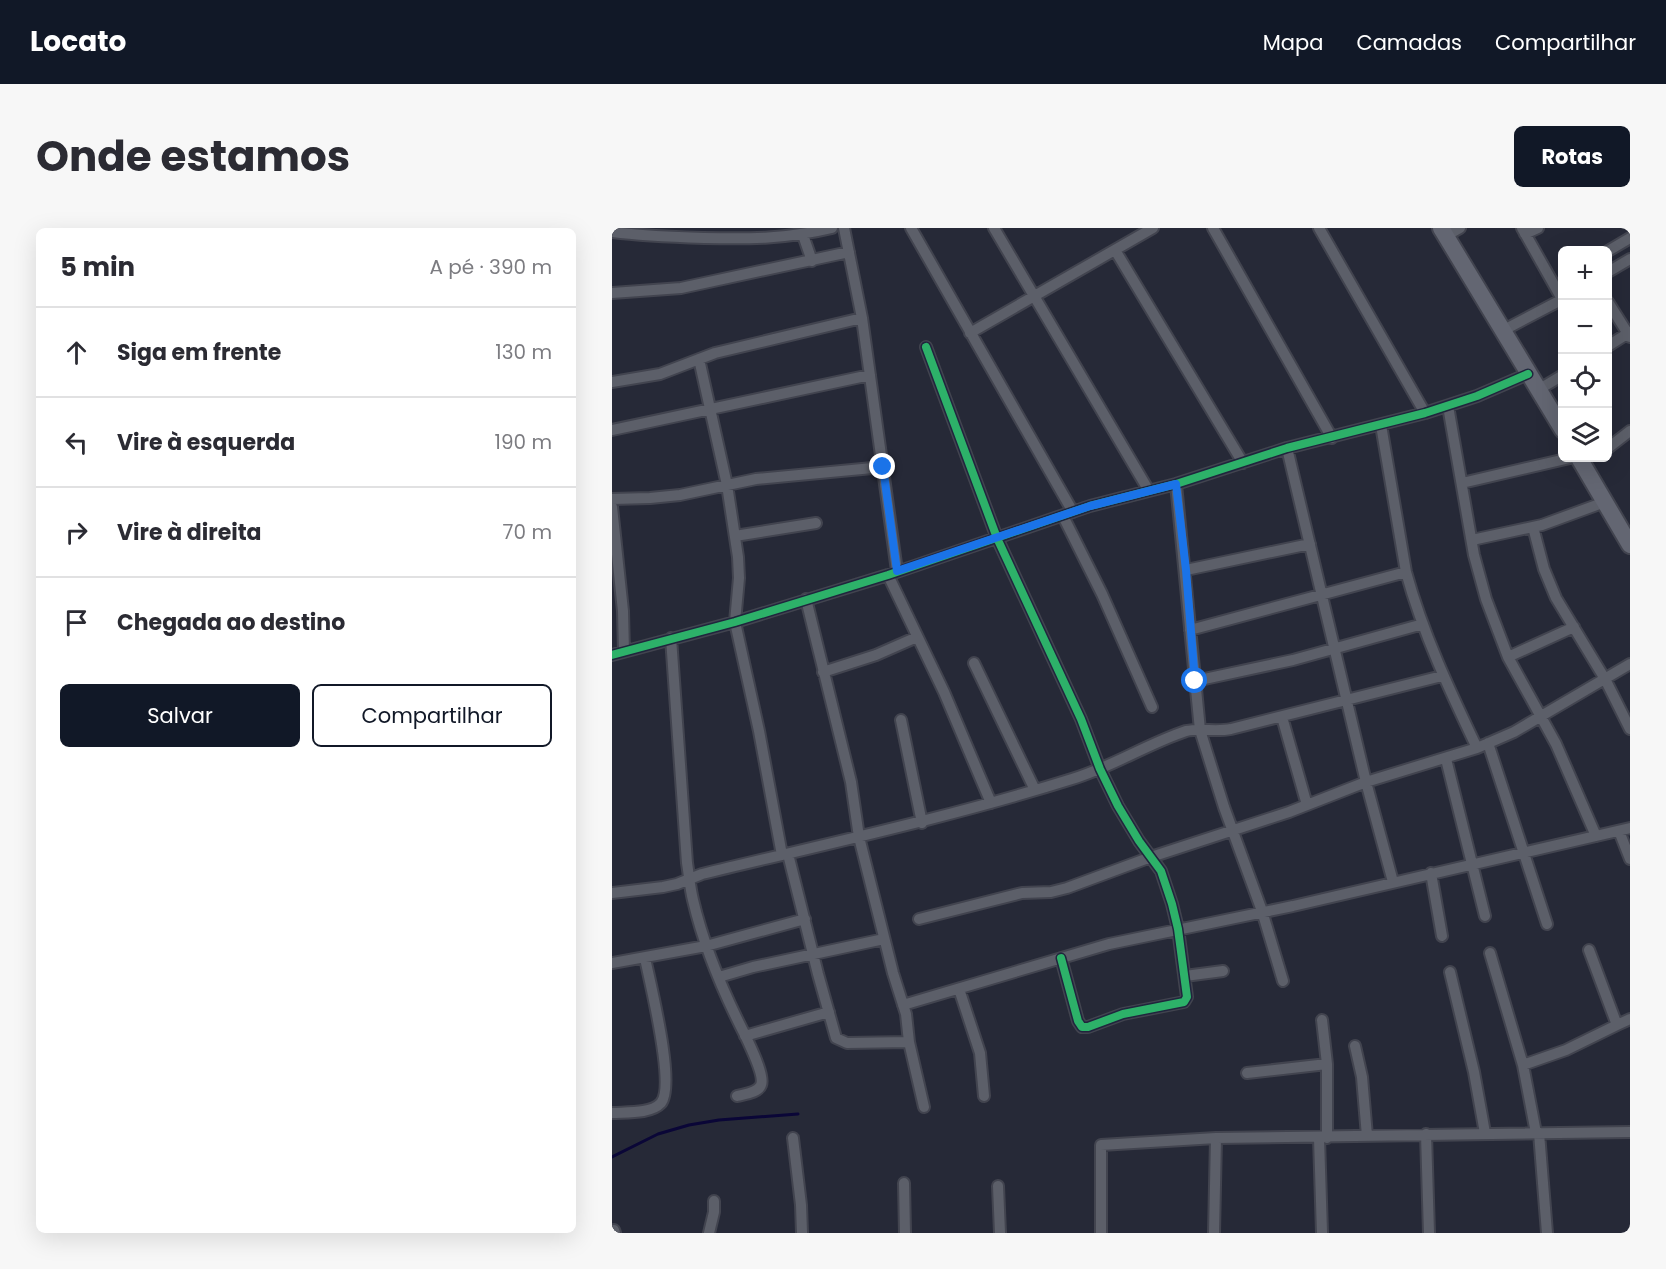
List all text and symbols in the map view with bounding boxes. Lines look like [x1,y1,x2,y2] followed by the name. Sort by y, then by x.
[30,22,126,61] text: Locato
[1263,28,1323,57] text: Mapa
[1356,28,1462,57] text: Camadas
[1495,28,1636,57] text: Compartilhar
[1514,126,1630,187] button: Rotas
[36,127,350,186] text: Onde estamos
[1558,246,1612,462] map controls
[1558,246,1612,300] button: +
[60,249,135,285] text: 5 min
[429,253,552,281] text: A pé · 390 m
[1558,300,1612,354] button: −
[60,336,93,369] icon: ahead
[117,337,281,368] text: Siga em frente
[495,338,552,366] text: 130 m
[1558,354,1612,408] button: locate
[1558,408,1612,462] button: layers
[60,426,93,459] icon: left
[117,427,295,458] text: Vire à esquerda
[495,428,552,456] text: 190 m
[869,453,895,479] route end
[60,516,93,549] icon: right
[117,517,262,548] text: Vire à direita
[503,518,552,546] text: 70 m
[60,606,93,639] icon: arrive
[117,607,345,638] text: Chegada ao destino
[1181,667,1207,693] route start
[60,684,300,747] button: Salvar
[312,684,552,747] button: Compartilhar

